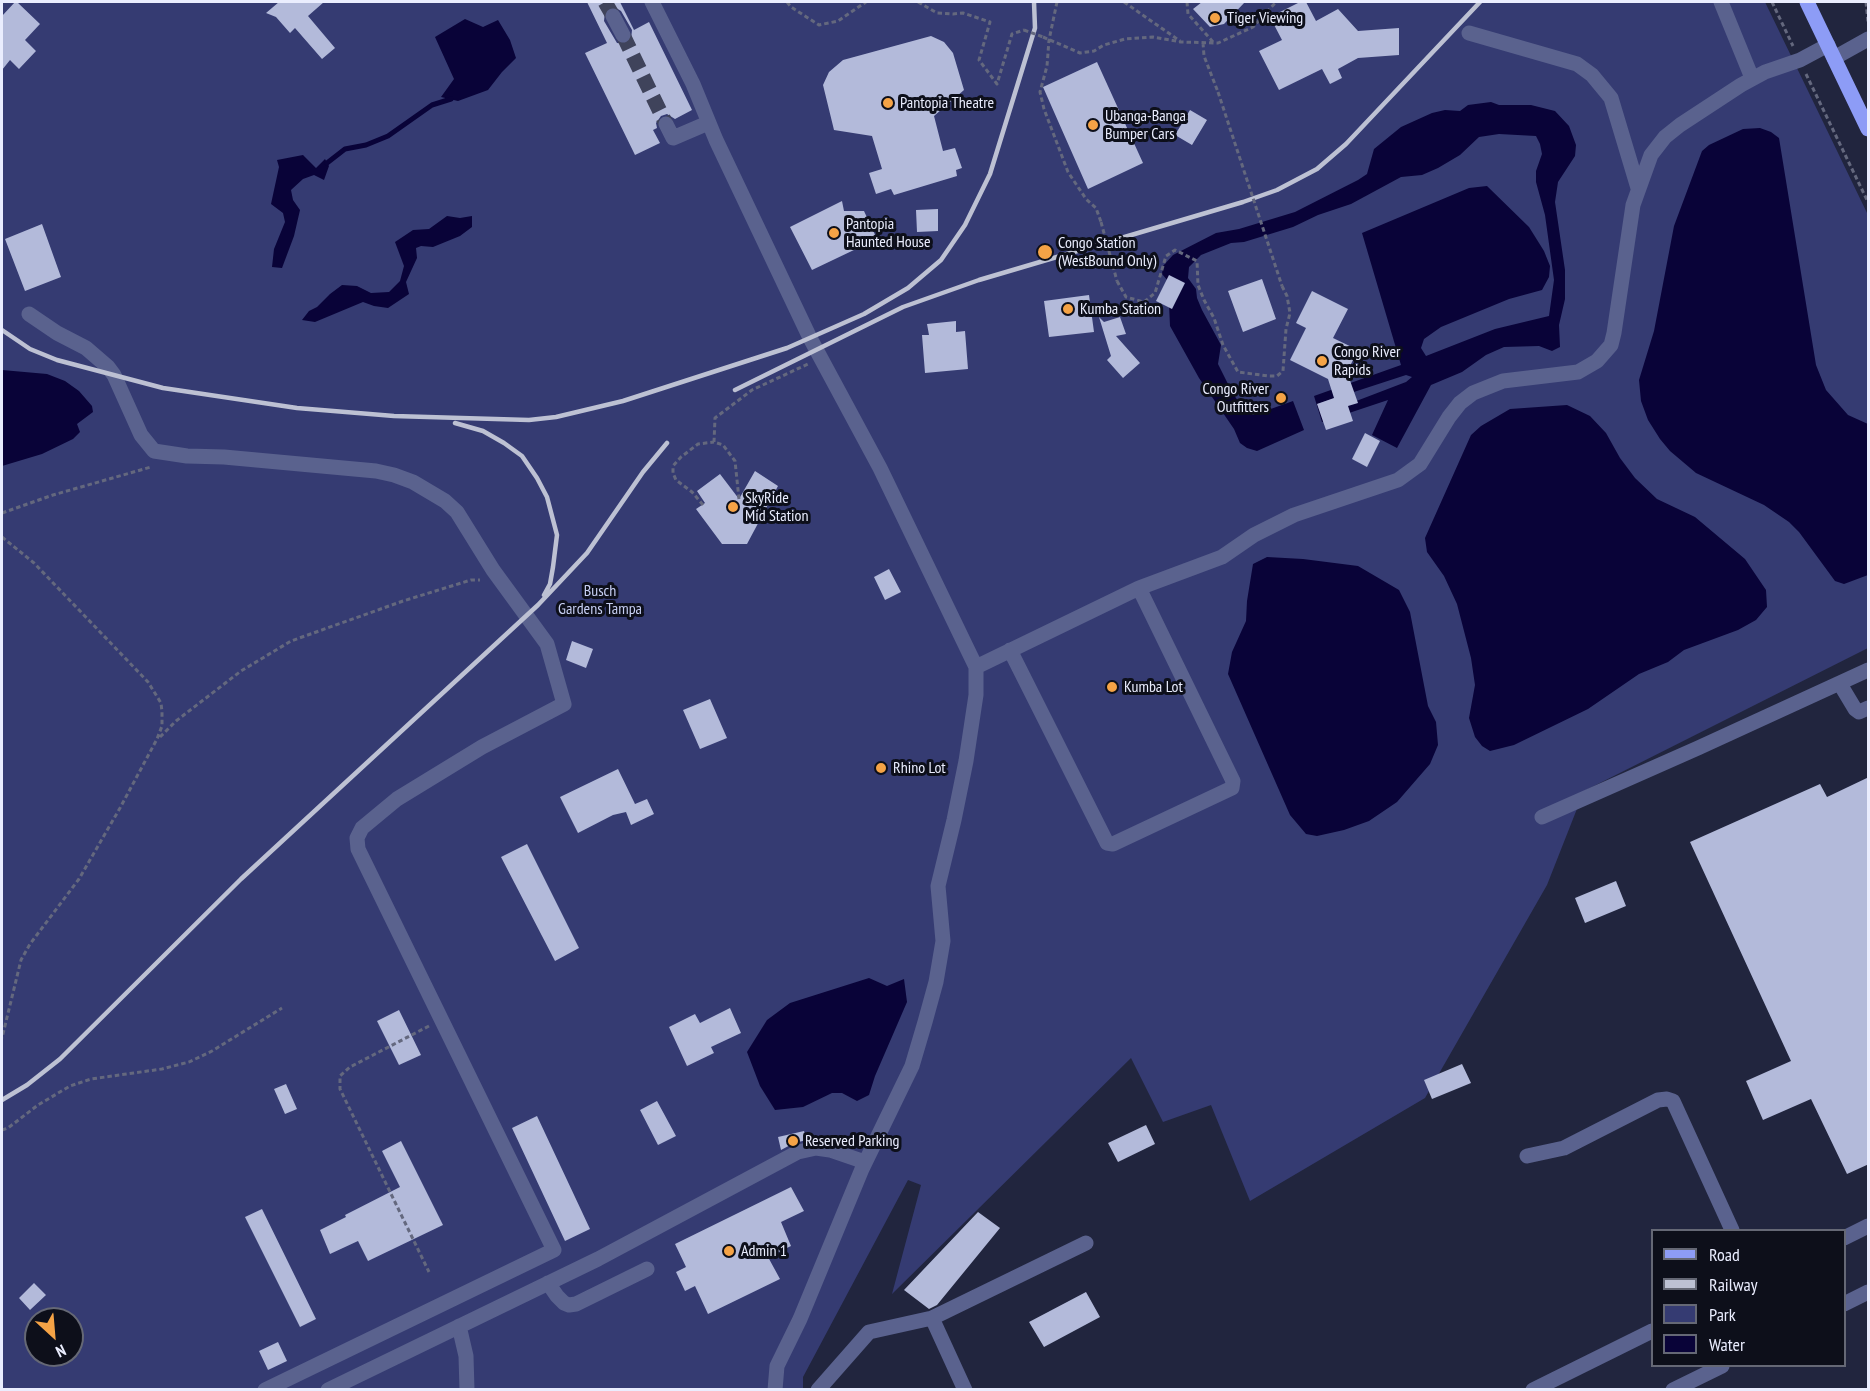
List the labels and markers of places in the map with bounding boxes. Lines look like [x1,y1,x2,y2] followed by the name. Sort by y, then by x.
[1227,8,1303,28] place label: Tiger Viewing
[1208,11,1222,25] marker: Tiger Viewing
[900,93,994,113] place label: Pantopia Theatre
[881,96,895,110] marker: Pantopia Theatre
[1105,106,1186,144] place label: Ubanga-Banga Bumper Cars
[1086,118,1100,132] marker: Ubanga-Banga Bumper Cars
[846,214,931,252] place label: Pantopia Haunted House
[827,226,841,240] marker: Pantopia Haunted House
[1058,233,1156,271] place label: Congo Station (WestBound Only)
[1036,243,1054,261] marker: Congo Station (WestBound Only)
[1080,299,1161,319] place label: Kumba Station
[1061,302,1075,316] marker: Kumba Station
[1334,342,1400,380] place label: Congo River Rapids
[1315,354,1329,368] marker: Congo River Rapids
[1203,379,1269,417] place label: Congo River Outfitters
[1274,391,1288,405] marker: Congo River Outfitters
[745,488,808,526] place label: SkyRide Mid Station
[726,500,740,514] marker: SkyRide Mid Station
[1124,677,1183,697] place label: Kumba Lot
[1105,680,1119,694] marker: Kumba Lot
[893,758,946,778] place label: Rhino Lot
[874,761,888,775] marker: Rhino Lot
[805,1131,899,1151] place label: Reserved Parking
[786,1134,800,1148] marker: Reserved Parking
[741,1241,787,1261] place label: Admin 1
[722,1244,736,1258] marker: Admin 1

